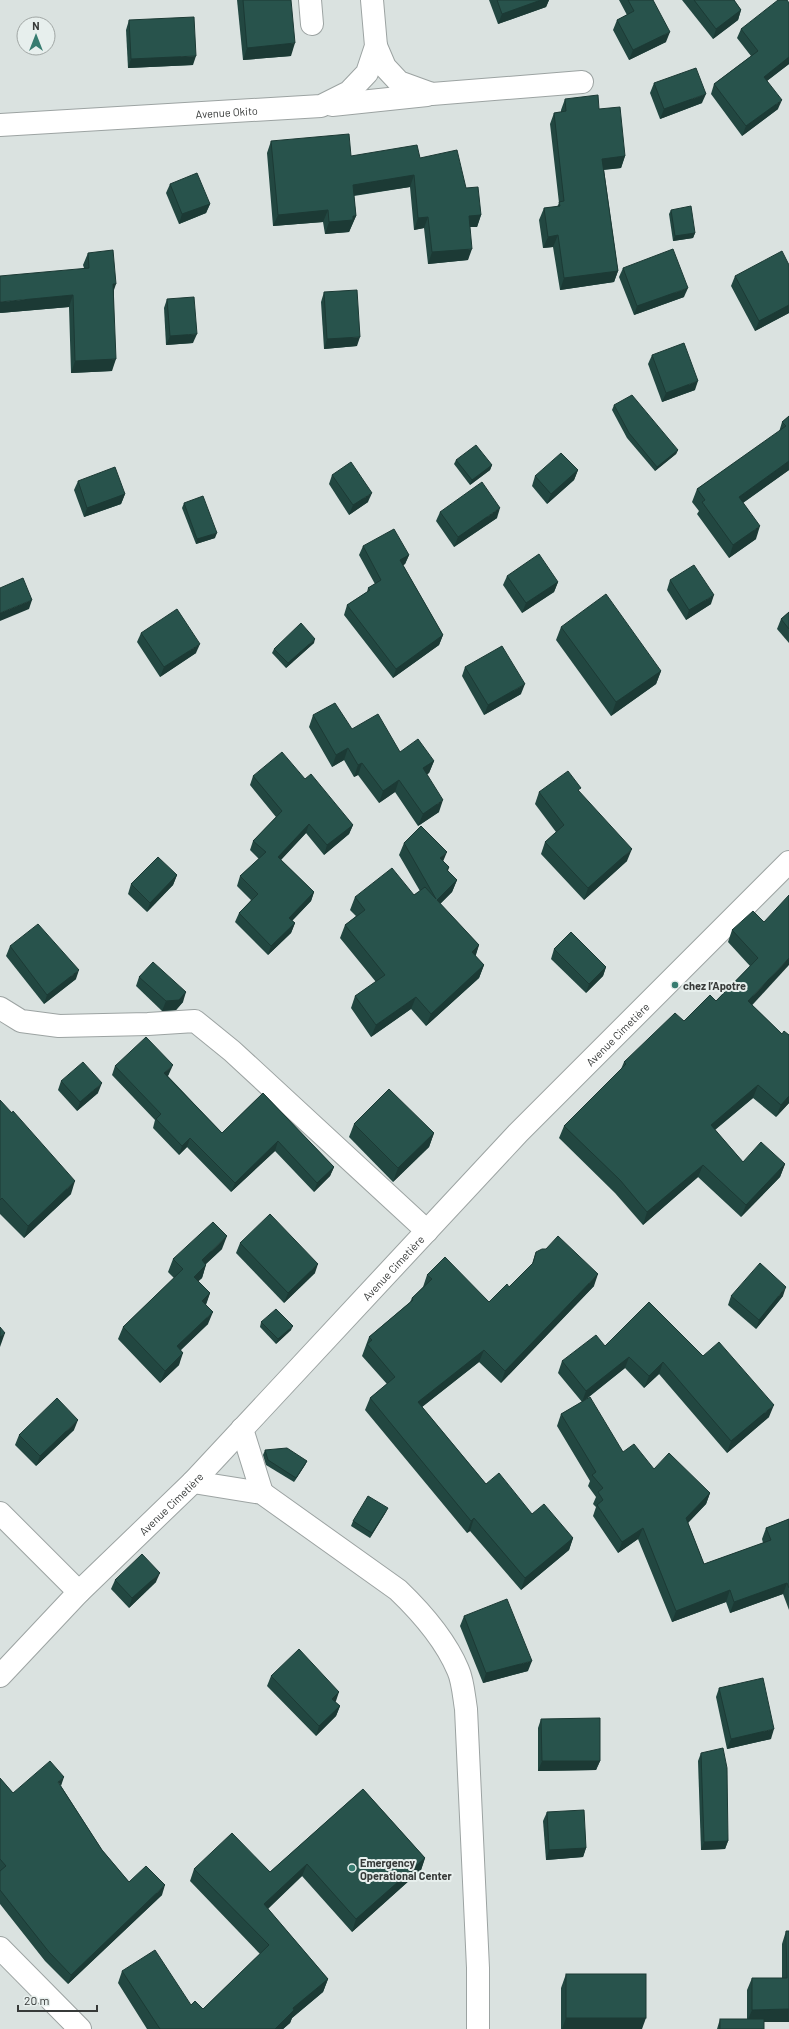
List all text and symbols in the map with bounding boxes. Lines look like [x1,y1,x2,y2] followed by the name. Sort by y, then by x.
[16,16,56,56] north arrow
[32,19,40,32] text: N
[195,103,258,120] street label: Avenue Okito
[683,979,746,992] place label: chez l’Apotre
[670,980,680,990] marker: chez l’Apotre
[583,999,652,1068] street label: Avenue Cimetière
[359,1232,426,1303] street label: Avenue Cimetière
[136,1469,206,1537] street label: Avenue Cimetière
[360,1856,453,1882] place label: Emergency Operational Center
[347,1863,357,1873] marker: Emergency Operational Center
[18,1987,97,2013] scale bar
[24,1993,50,2007] text: 20 m

